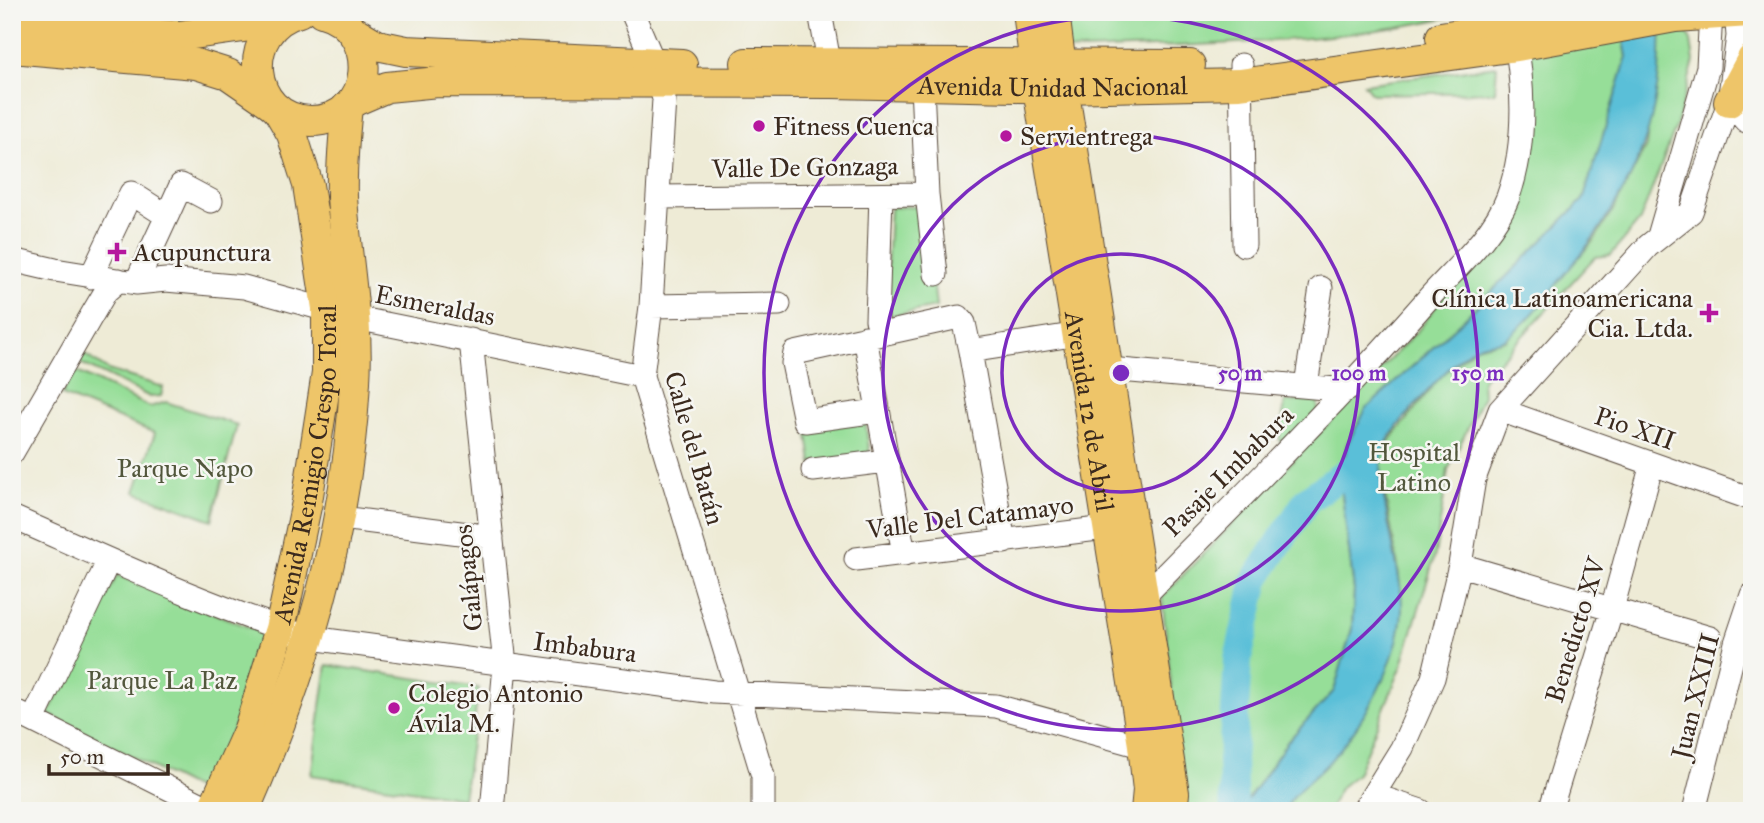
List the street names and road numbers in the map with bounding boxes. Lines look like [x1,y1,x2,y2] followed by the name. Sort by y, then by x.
[916,69,1188,104] street label: Avenida Unidad Nacional
[710,149,899,185] street label: Valle De Gonzaga
[372,278,498,332] street label: Esmeraldas
[265,305,344,627] street label: Avenida Remigio Crespo Toral
[1058,308,1121,514] street label: Avenida 12 de Abril
[658,368,732,528] street label: Calle del Batán
[1156,399,1300,543] street label: Pasaje Imbabura
[1590,399,1680,457] street label: Pio XII
[864,488,1075,546] street label: Valle Del Catamayo
[446,523,490,633] street label: Galápagos
[1538,553,1613,707] street label: Benedicto XV
[532,625,638,669] street label: Imbabura
[1663,630,1726,765] street label: Juan XXIII

